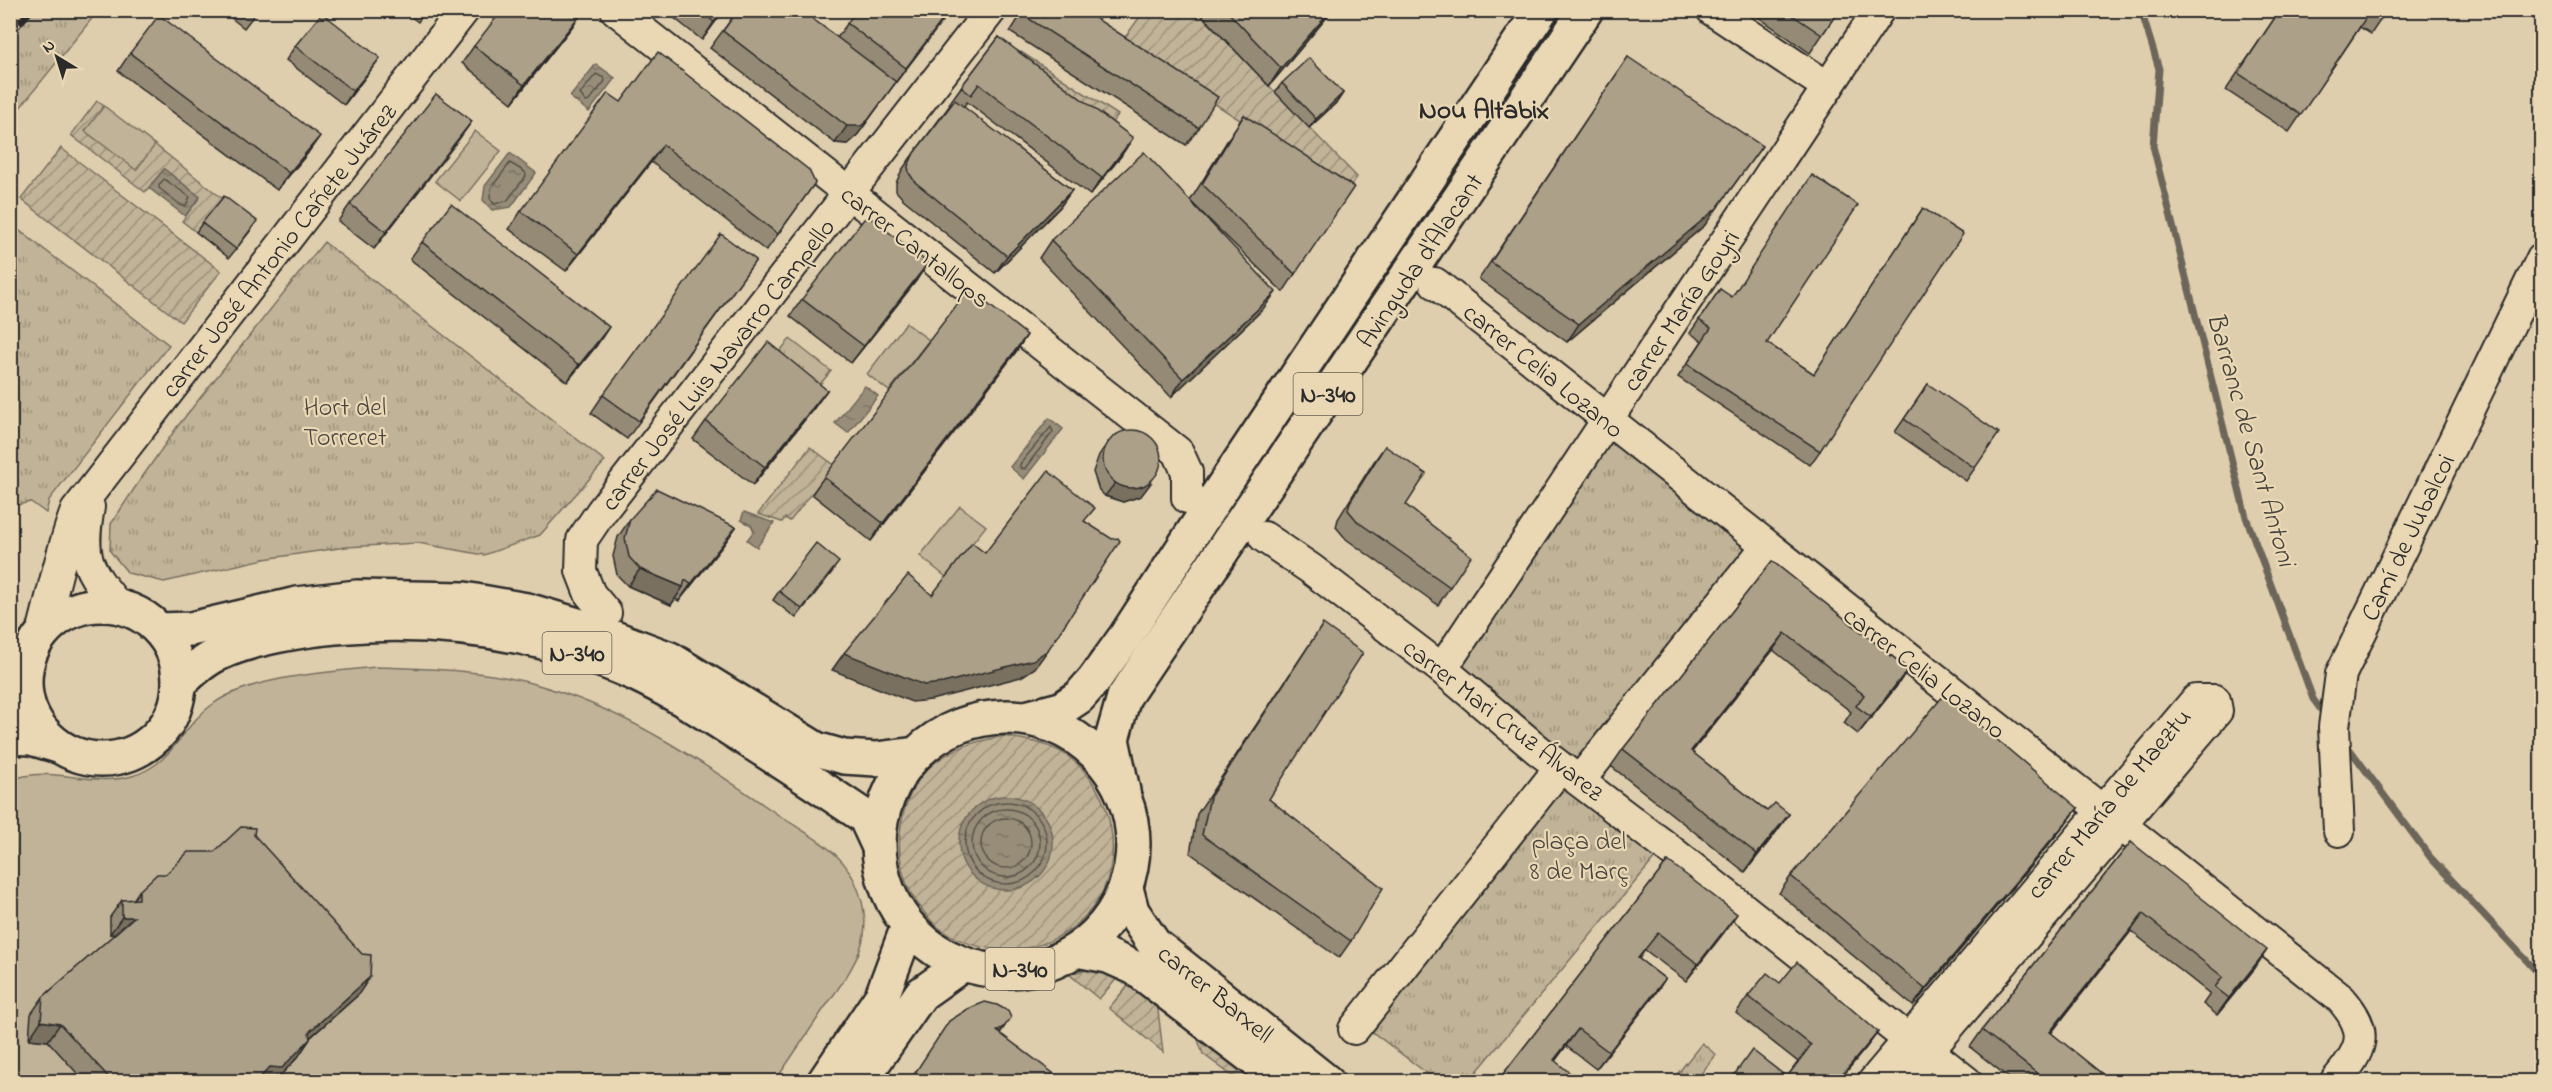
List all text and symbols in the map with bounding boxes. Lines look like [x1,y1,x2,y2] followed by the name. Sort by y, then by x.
[27,27,87,87] north arrow
[37,34,61,60] text: N
[1419,92,1549,131] district label: Nou Altabix
[153,96,408,407] street label: carrer José Antonio Cañete Juárez
[1349,166,1494,357] street label: Avinguda d'Alacant
[831,178,997,319] street label: carrer Cantallops
[593,211,846,520] street label: carrer José Luis Navarro Campello
[1614,223,1751,400] street label: carrer María Goyri
[1453,295,1631,449] street label: carrer Celia Lozano
[2195,308,2305,573] water label: Barranc de Sant Antoni
[1294,373,1362,415] road number: N-340
[303,390,387,458] park label: Hort del Torreret
[2353,448,2467,628] street label: Camí de Jubalcoi
[1834,598,2013,750] street label: carrer Celia Lozano
[1393,630,1611,812] street label: carrer Mari Cruz Álvarez
[542,632,612,674] road number: N-340
[2019,701,2202,909] street label: carrer María de Maeztu
[1530,824,1629,892] park label: plaça del 8 de Març
[1148,937,1280,1054] street label: carrer Barxell
[986,948,1054,990] road number: N-340

